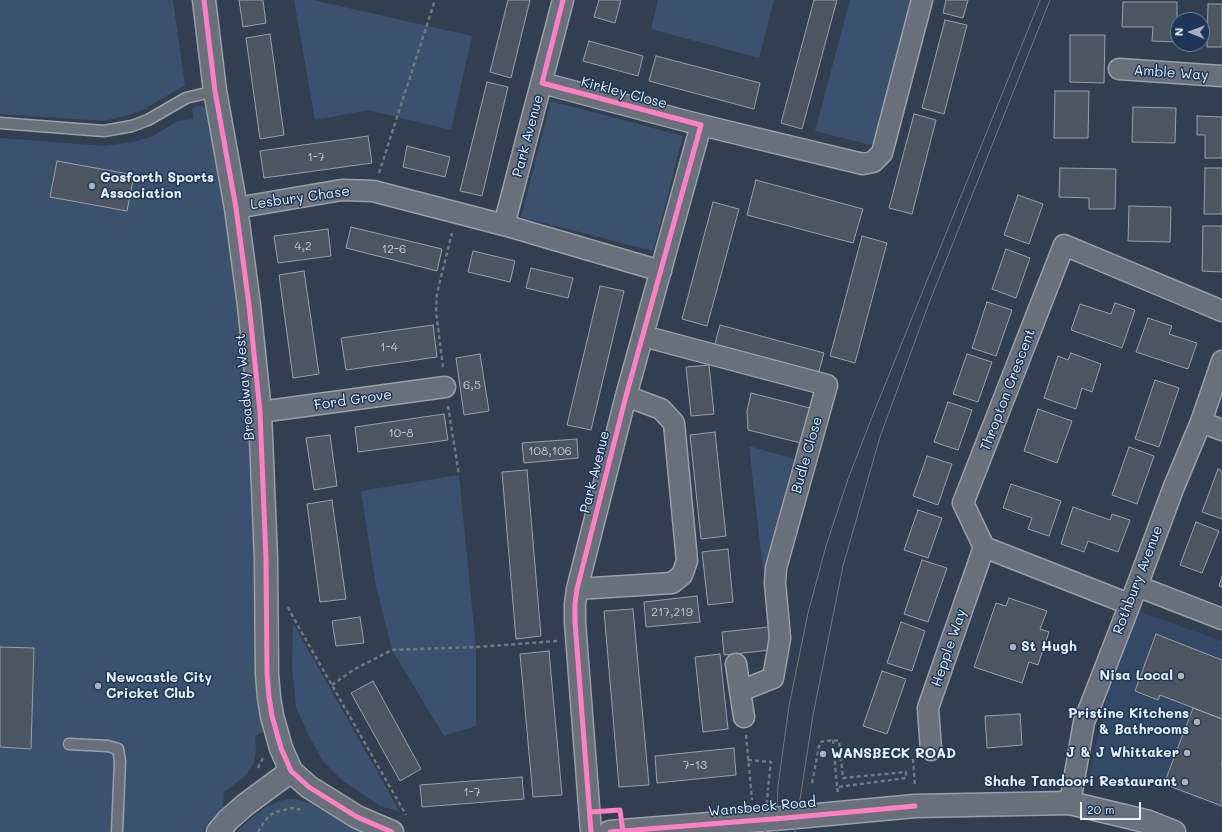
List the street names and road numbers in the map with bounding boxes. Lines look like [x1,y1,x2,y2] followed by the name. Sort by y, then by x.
[1133,62,1209,84] street label: Amble Way
[579,73,669,113] street label: Kirkley Close
[509,93,547,179] street label: Park Avenue
[249,183,351,213] street label: Lesbury Chase
[977,326,1039,454] street label: Thropton Crescent
[232,333,258,441] street label: Broadway West
[313,386,393,414] street label: Ford Grove
[788,415,826,495] street label: Budle Close
[577,429,613,515] street label: Park Avenue
[1110,523,1166,637] street label: Rothbury Avenue
[928,607,970,689] street label: Hepple Way
[707,794,817,820] street label: Wansbeck Road

